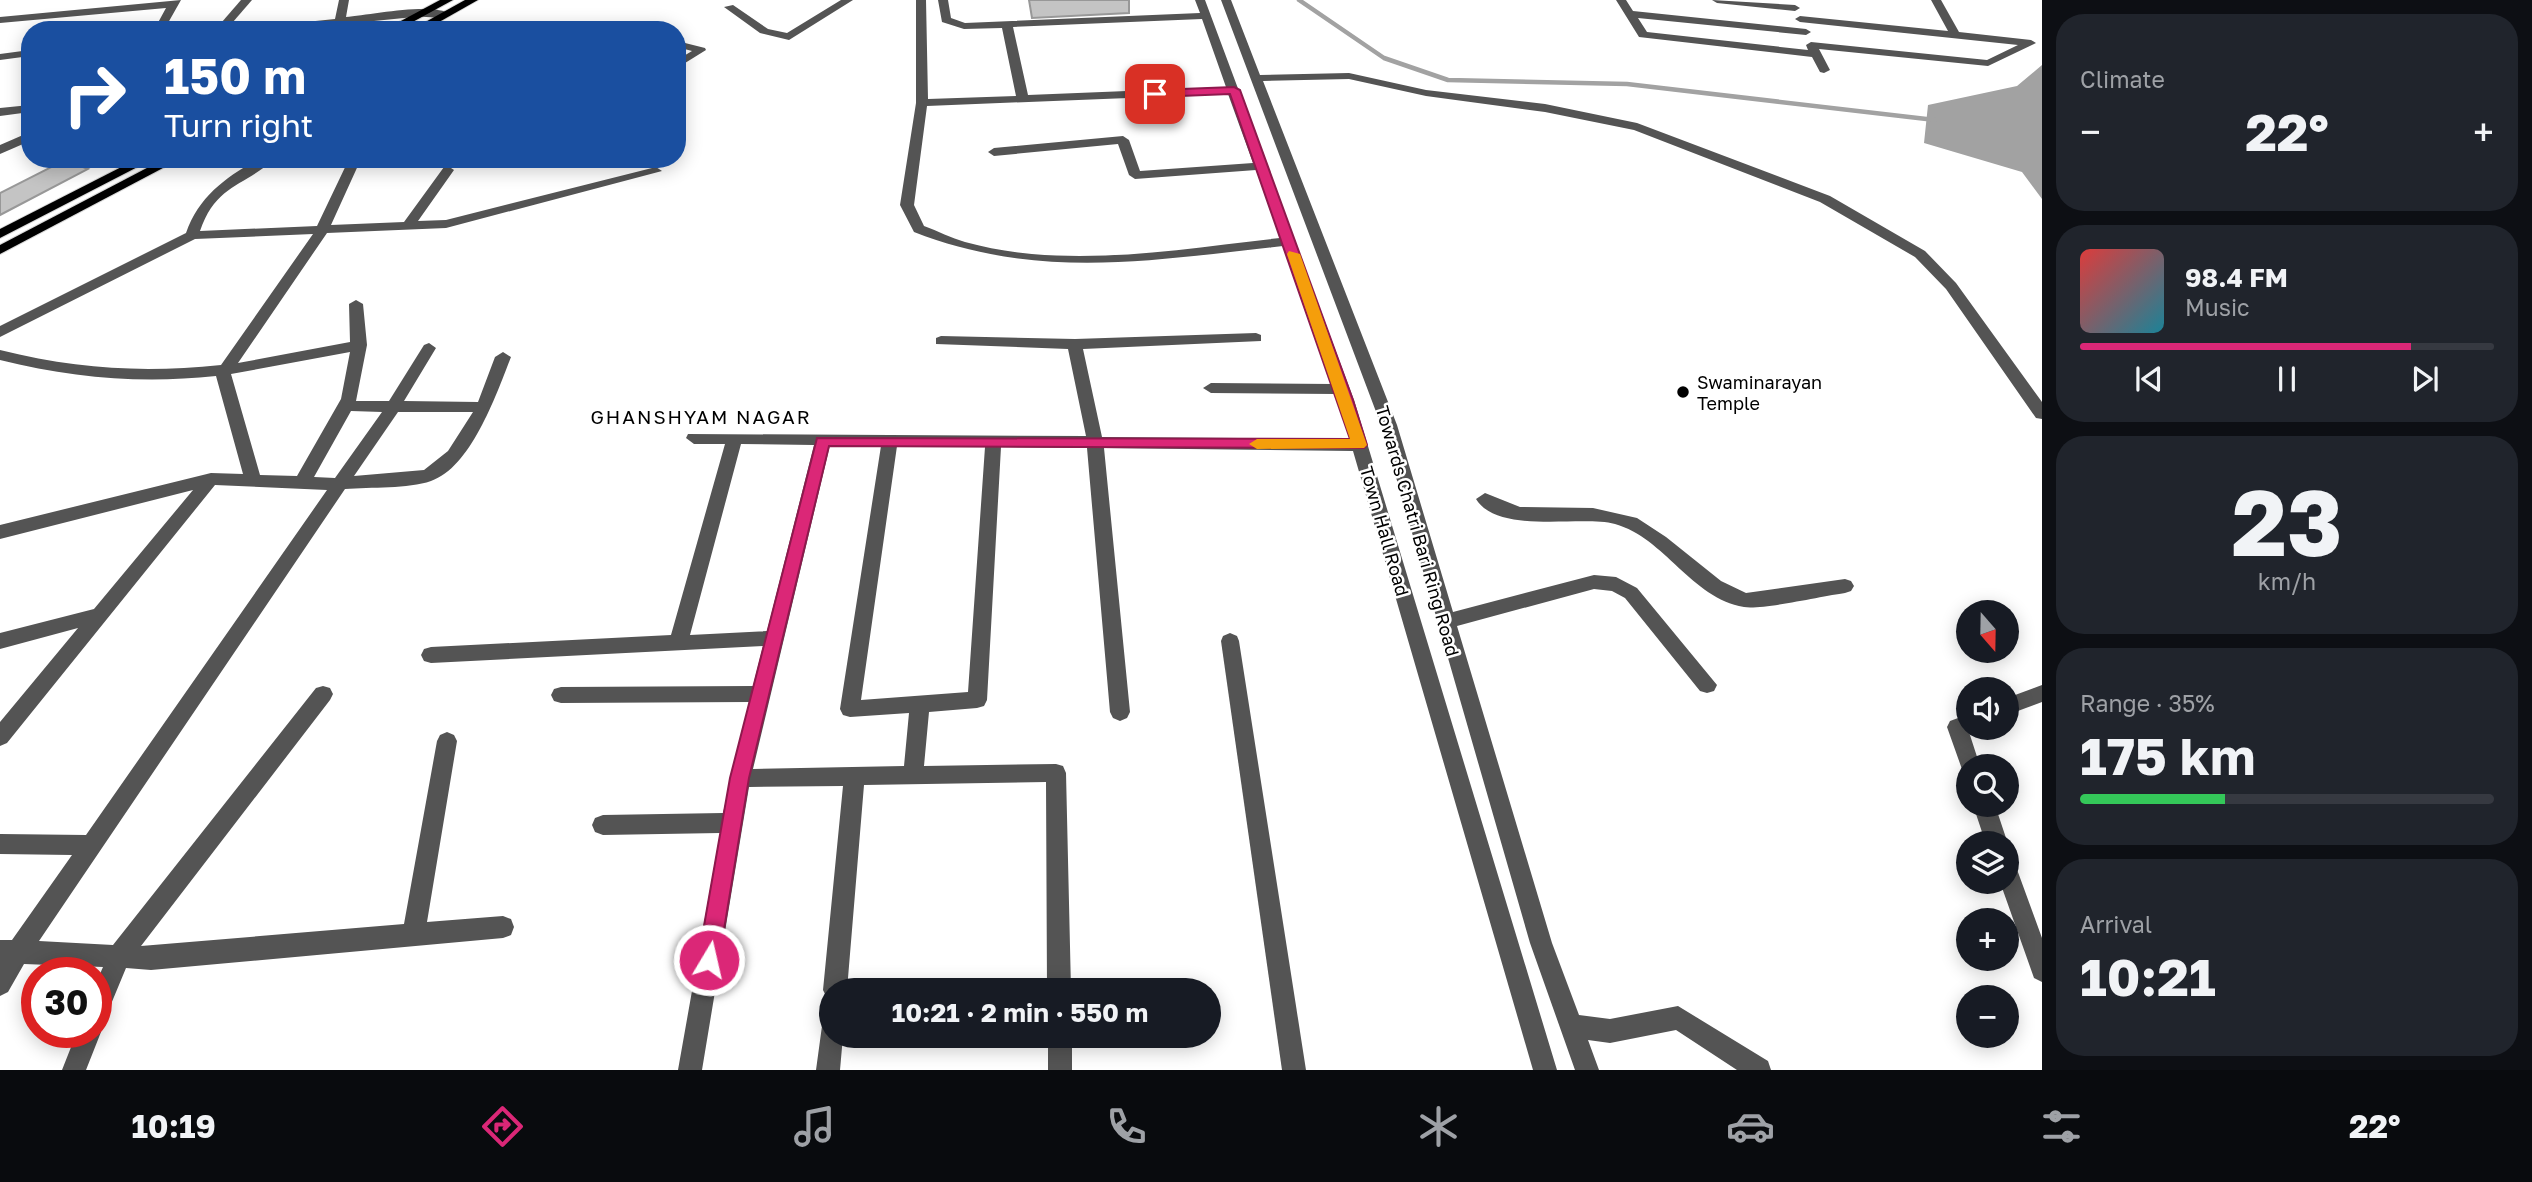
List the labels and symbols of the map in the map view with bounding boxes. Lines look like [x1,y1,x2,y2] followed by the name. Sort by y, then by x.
[1125,64,1185,124] pin
[1697,371,1822,414] place label: Swaminarayan Temple
[1675,384,1691,400] marker: Swaminarayan Temple
[1372,403,1464,659] street label: Towards Chatri Bari Ring Road
[590,405,812,428] district label: GHANSHYAM NAGAR
[1356,463,1414,599] street label: Town Hall Road
[1956,600,2020,663] north arrow
[672,923,746,997] position arrow
[21,957,112,1048] speed limit sign: 30

